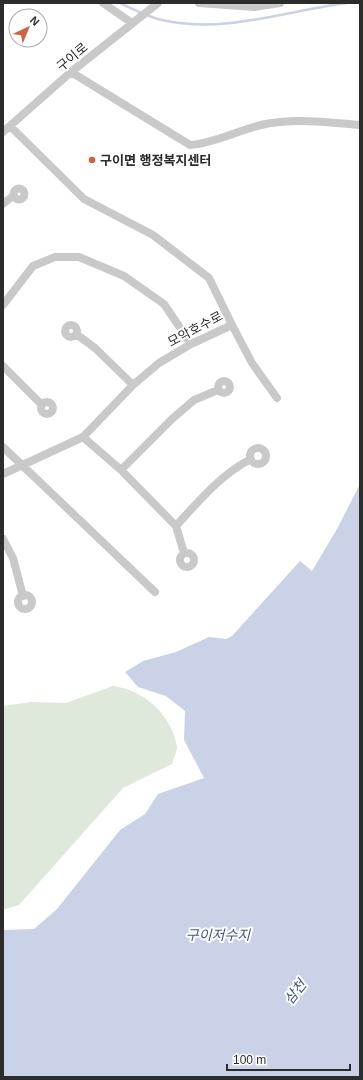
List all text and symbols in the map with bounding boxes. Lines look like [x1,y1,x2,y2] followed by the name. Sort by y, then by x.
[8,8,48,48] north arrow
[28,14,42,28] text: N
[53,40,91,74] street label: 구이로
[100,153,211,168] place label: 구이면 행정복지센터
[87,155,97,165] marker: 구이면 행정복지센터
[165,308,225,350] street label: 모악호수로
[186,927,251,943] water label: 구이저수지
[281,976,310,1007] water label: 삼천
[227,1046,350,1072] scale bar
[233,1053,266,1067] text: 100 m

